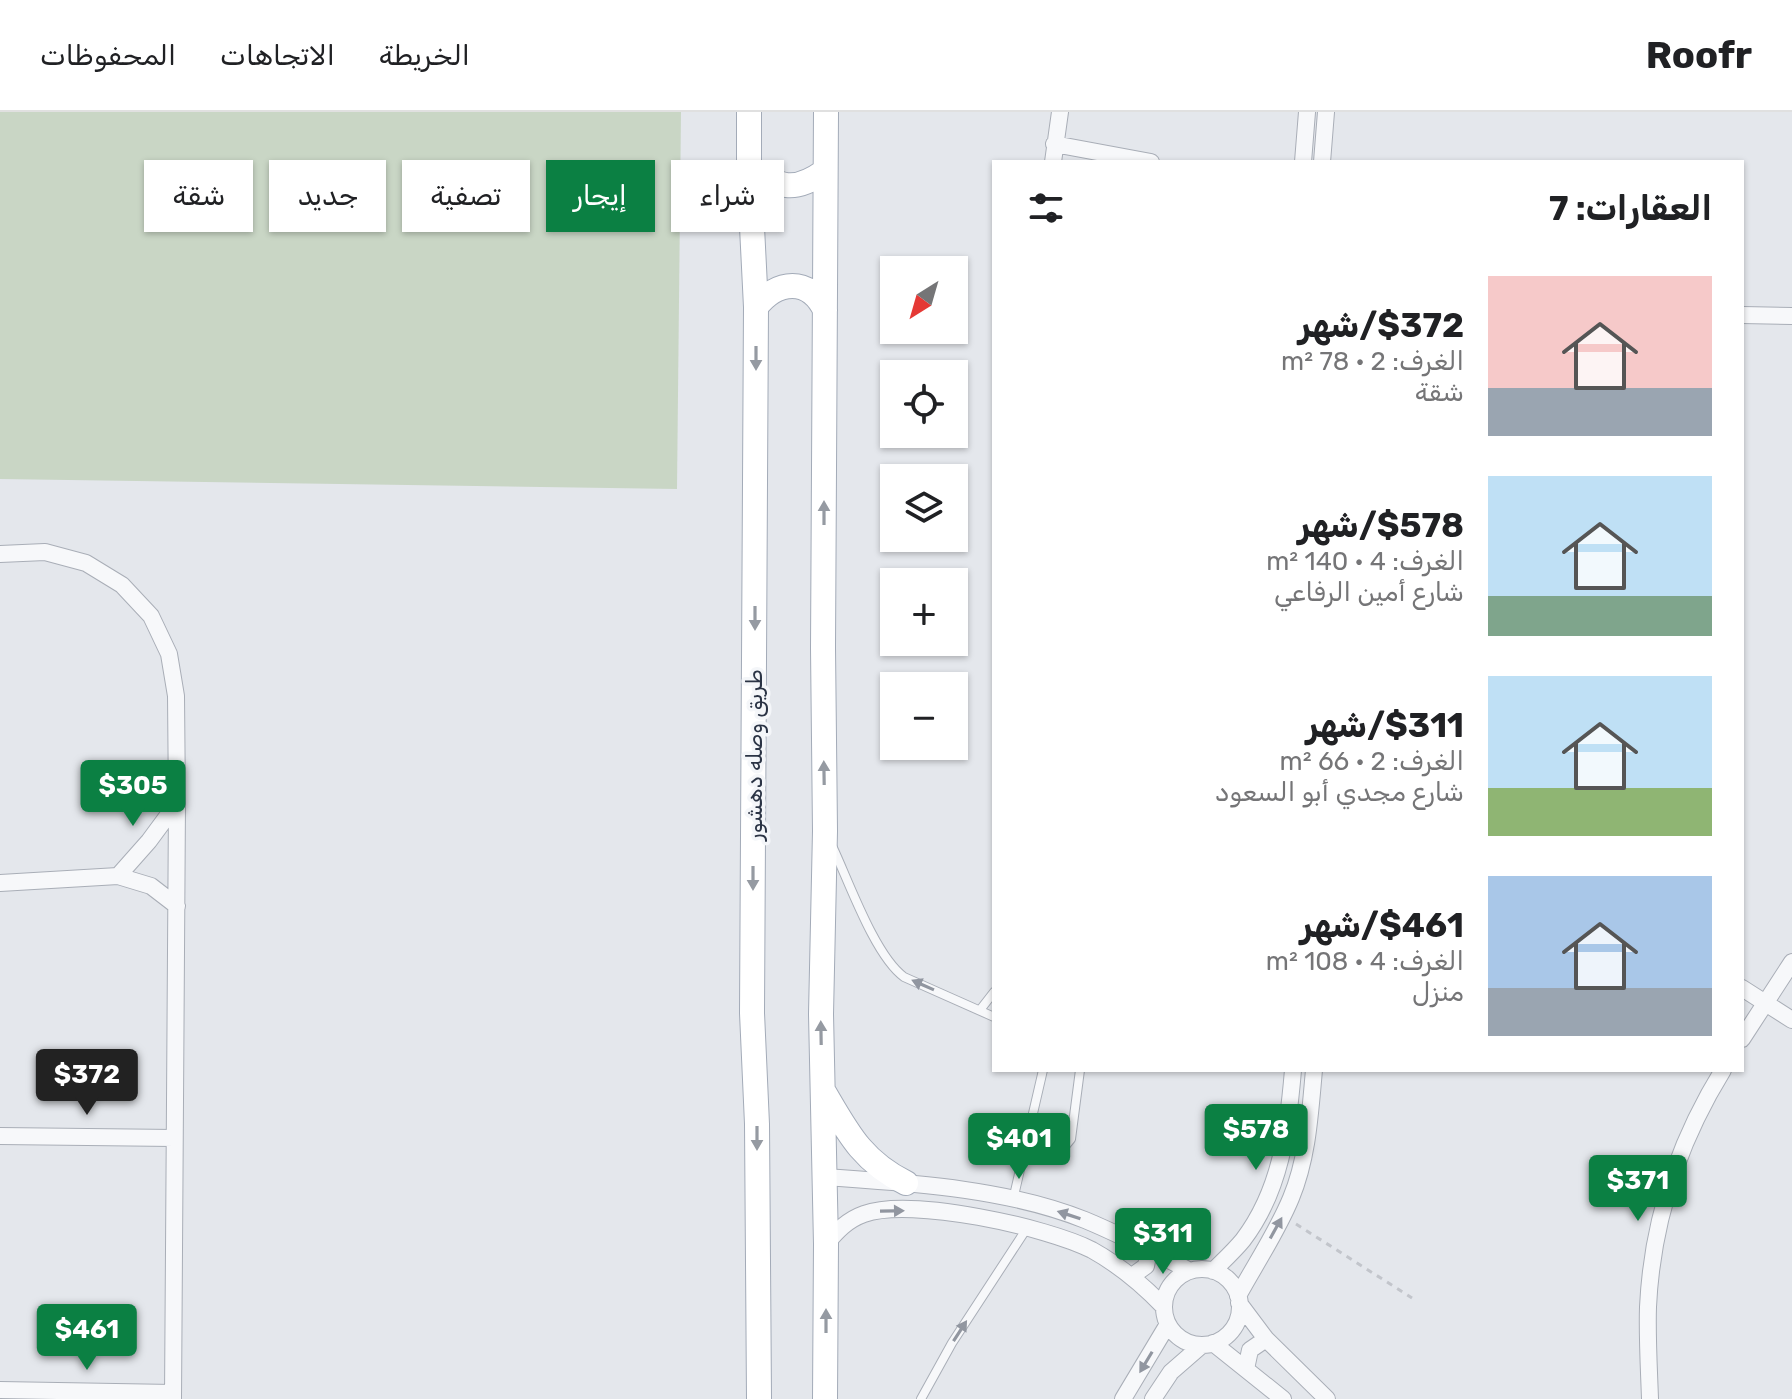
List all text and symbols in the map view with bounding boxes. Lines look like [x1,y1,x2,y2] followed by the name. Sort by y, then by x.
[1646,32,1752,78] text: Roofr
[40,39,176,72] text: المحفوظات
[220,39,335,72] text: الاتجاهات
[379,39,470,72] text: الخريطة
[144,160,253,232] chip: شقة
[269,160,386,232] chip: جديد
[402,160,530,232] chip: تصفية
[546,160,655,232] chip: إيجار
[671,160,784,232] chip: شراء
[1024,186,1068,230] icon: filters
[1549,188,1712,229] text: العقارات: 7
[880,256,968,344] north arrow
[880,256,968,760] map controls
[1298,305,1464,346] text: $372/شهر
[1552,308,1648,404] icon: home
[750,346,762,371] one-way arrow
[1281,346,1464,377] text: الغرف: 2 · 78 m²
[880,360,968,448] button: locate
[1415,377,1464,408] text: شقة
[880,464,968,552] button: layers
[818,500,830,525] one-way arrow
[1298,505,1464,546] text: $578/شهر
[1552,508,1648,604] icon: home
[1266,546,1464,577] text: الغرف: 4 · 140 m²
[880,568,968,656] button: +
[1274,577,1464,608] text: شارع أمين الرفاعي
[749,606,761,631] one-way arrow
[741,669,768,843] street label: طريق وصله دهشور
[880,672,968,760] button: −
[1306,705,1464,746] text: $311/شهر
[1552,708,1648,804] icon: home
[1280,746,1464,777] text: الغرف: 2 · 66 m²
[86,760,180,828] pin: $305
[818,760,830,785] one-way arrow
[99,770,167,801] text: $305
[1215,777,1464,808] text: شارع مجدي أبو السعود
[747,866,759,891] one-way arrow
[1300,905,1464,946] text: $461/شهر
[1552,908,1648,1004] icon: home
[1266,946,1464,977] text: الغرف: 4 · 108 m²
[1412,977,1464,1008] text: منزل
[911,978,935,992] one-way arrow
[815,1020,827,1045] one-way arrow
[40,1049,134,1117] pin: $372
[54,1059,120,1090] text: $372
[1209,1104,1303,1172] pin: $578
[972,1113,1066,1181] pin: $401
[1223,1114,1289,1145] text: $578
[986,1123,1052,1154] text: $401
[751,1126,763,1151] one-way arrow
[1591,1155,1685,1223] pin: $371
[1607,1165,1669,1196] text: $371
[880,1205,905,1217] one-way arrow
[1057,1208,1081,1221] one-way arrow
[1116,1208,1210,1276] pin: $311
[1269,1217,1283,1239] one-way arrow
[1133,1218,1193,1249] text: $311
[40,1304,134,1372] pin: $461
[820,1308,832,1333] one-way arrow
[55,1314,119,1345] text: $461
[952,1320,966,1342] one-way arrow
[1139,1351,1153,1373] one-way arrow

